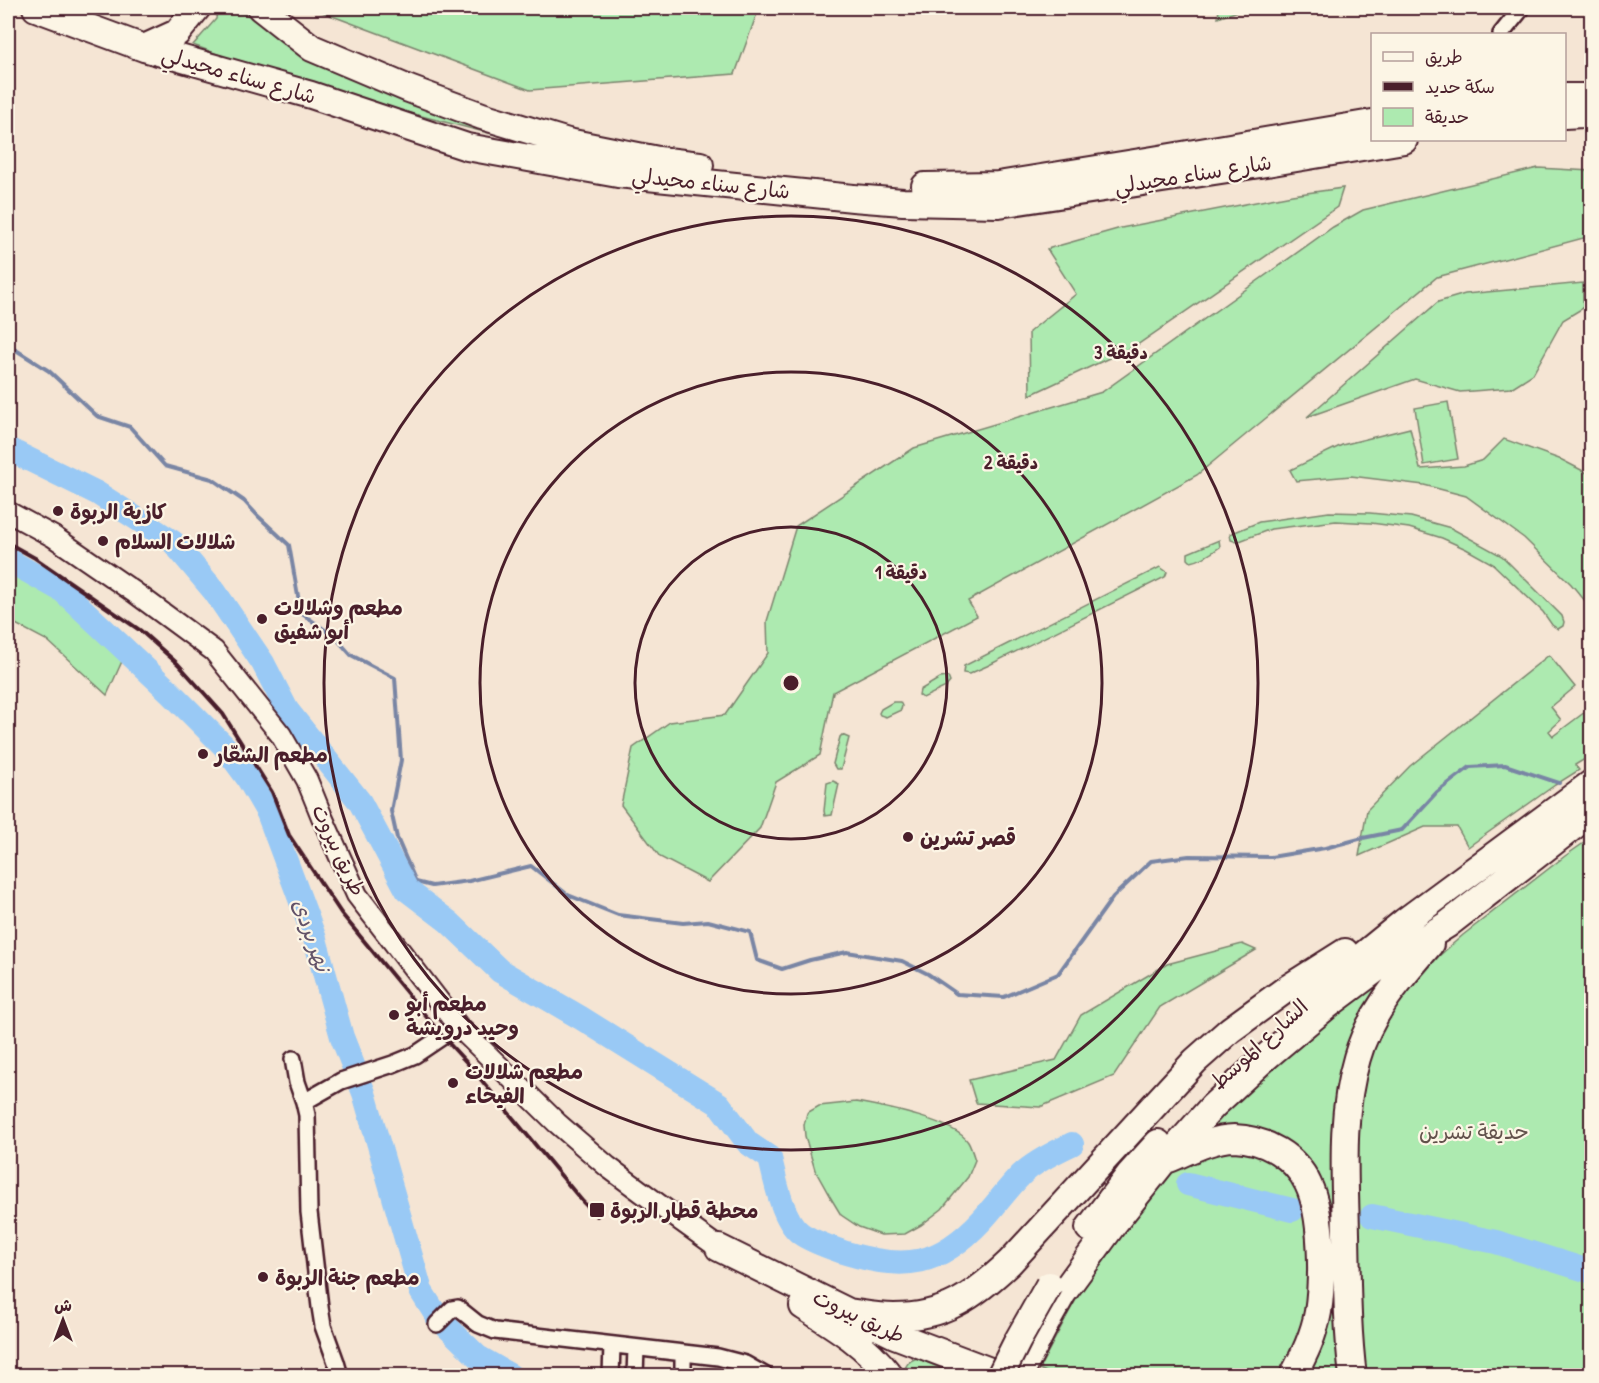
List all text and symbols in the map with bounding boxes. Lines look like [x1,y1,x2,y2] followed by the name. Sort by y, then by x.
[1371,33,1566,141] legend
[157,39,319,116] street label: شارع سناء محيدلي
[1425,44,1463,69] text: طريق
[1425,74,1495,99] text: سكة حديد
[1425,104,1469,129] text: حديقة
[1112,147,1274,206] street label: شارع سناء محيدلي
[630,160,792,211] street label: شارع سناء محيدلي
[1094,340,1148,365] text: 3 دقيقة
[984,450,1038,475] text: 2 دقيقة
[70,497,167,526] place label: كازية الربوة
[51,504,65,518] marker: كازية الربوة
[115,527,235,558] place label: شلالات السلام
[96,534,110,548] marker: شلالات السلام
[875,560,927,585] text: 1 دقيقة
[274,593,403,646] place label: مطعم وشلالات أبو شفيق
[255,612,269,626] marker: مطعم وشلالات أبو شفيق
[781,673,801,693] centre of rings
[213,740,328,771] place label: مطعم الشعّار
[196,747,210,761] marker: مطعم الشعّار
[305,799,373,901] street label: طريق بيروت
[920,823,1016,852] place label: قصر تشرين
[901,830,915,844] marker: قصر تشرين
[286,895,339,978] water label: نهر بردى
[404,989,519,1042] place label: مطعم أبو وحيد درويشة
[1204,992,1314,1096] street label: الشارع الموسط
[387,1008,401,1022] marker: مطعم أبو وحيد درويشة
[465,1057,583,1110] place label: مطعم شلالات الفيحاء
[446,1076,460,1090] marker: مطعم شلالات الفيحاء
[1419,1117,1529,1146] park label: حديقة تشرين
[610,1196,758,1225] place label: محطة قطار الربوة
[588,1201,606,1219] marker: محطة قطار الربوة
[275,1263,420,1294] place label: مطعم جنة الربوة
[256,1270,270,1284] marker: مطعم جنة الربوة
[808,1282,910,1350] street label: طريق بيروت
[33,1290,93,1350] north arrow
[54,1294,72,1316] text: ش

